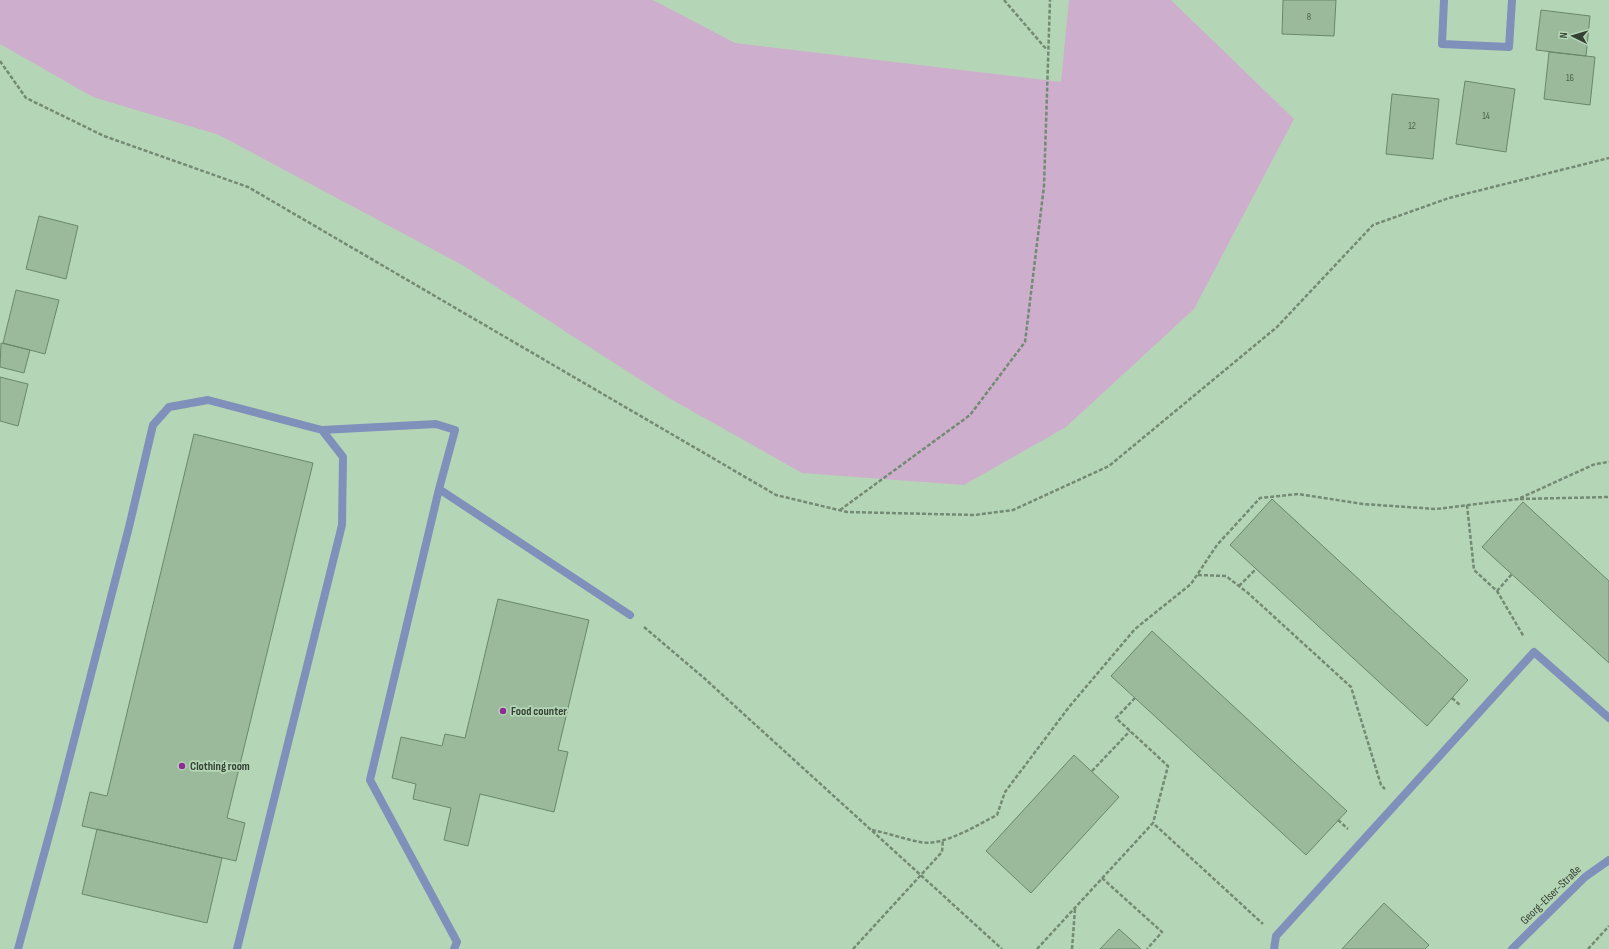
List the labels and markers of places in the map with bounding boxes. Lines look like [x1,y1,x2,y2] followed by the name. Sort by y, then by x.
[511,704,567,719] place label: Food counter
[498,706,508,716] marker: Food counter
[190,759,250,774] place label: Clothing room
[177,761,187,771] marker: Clothing room

